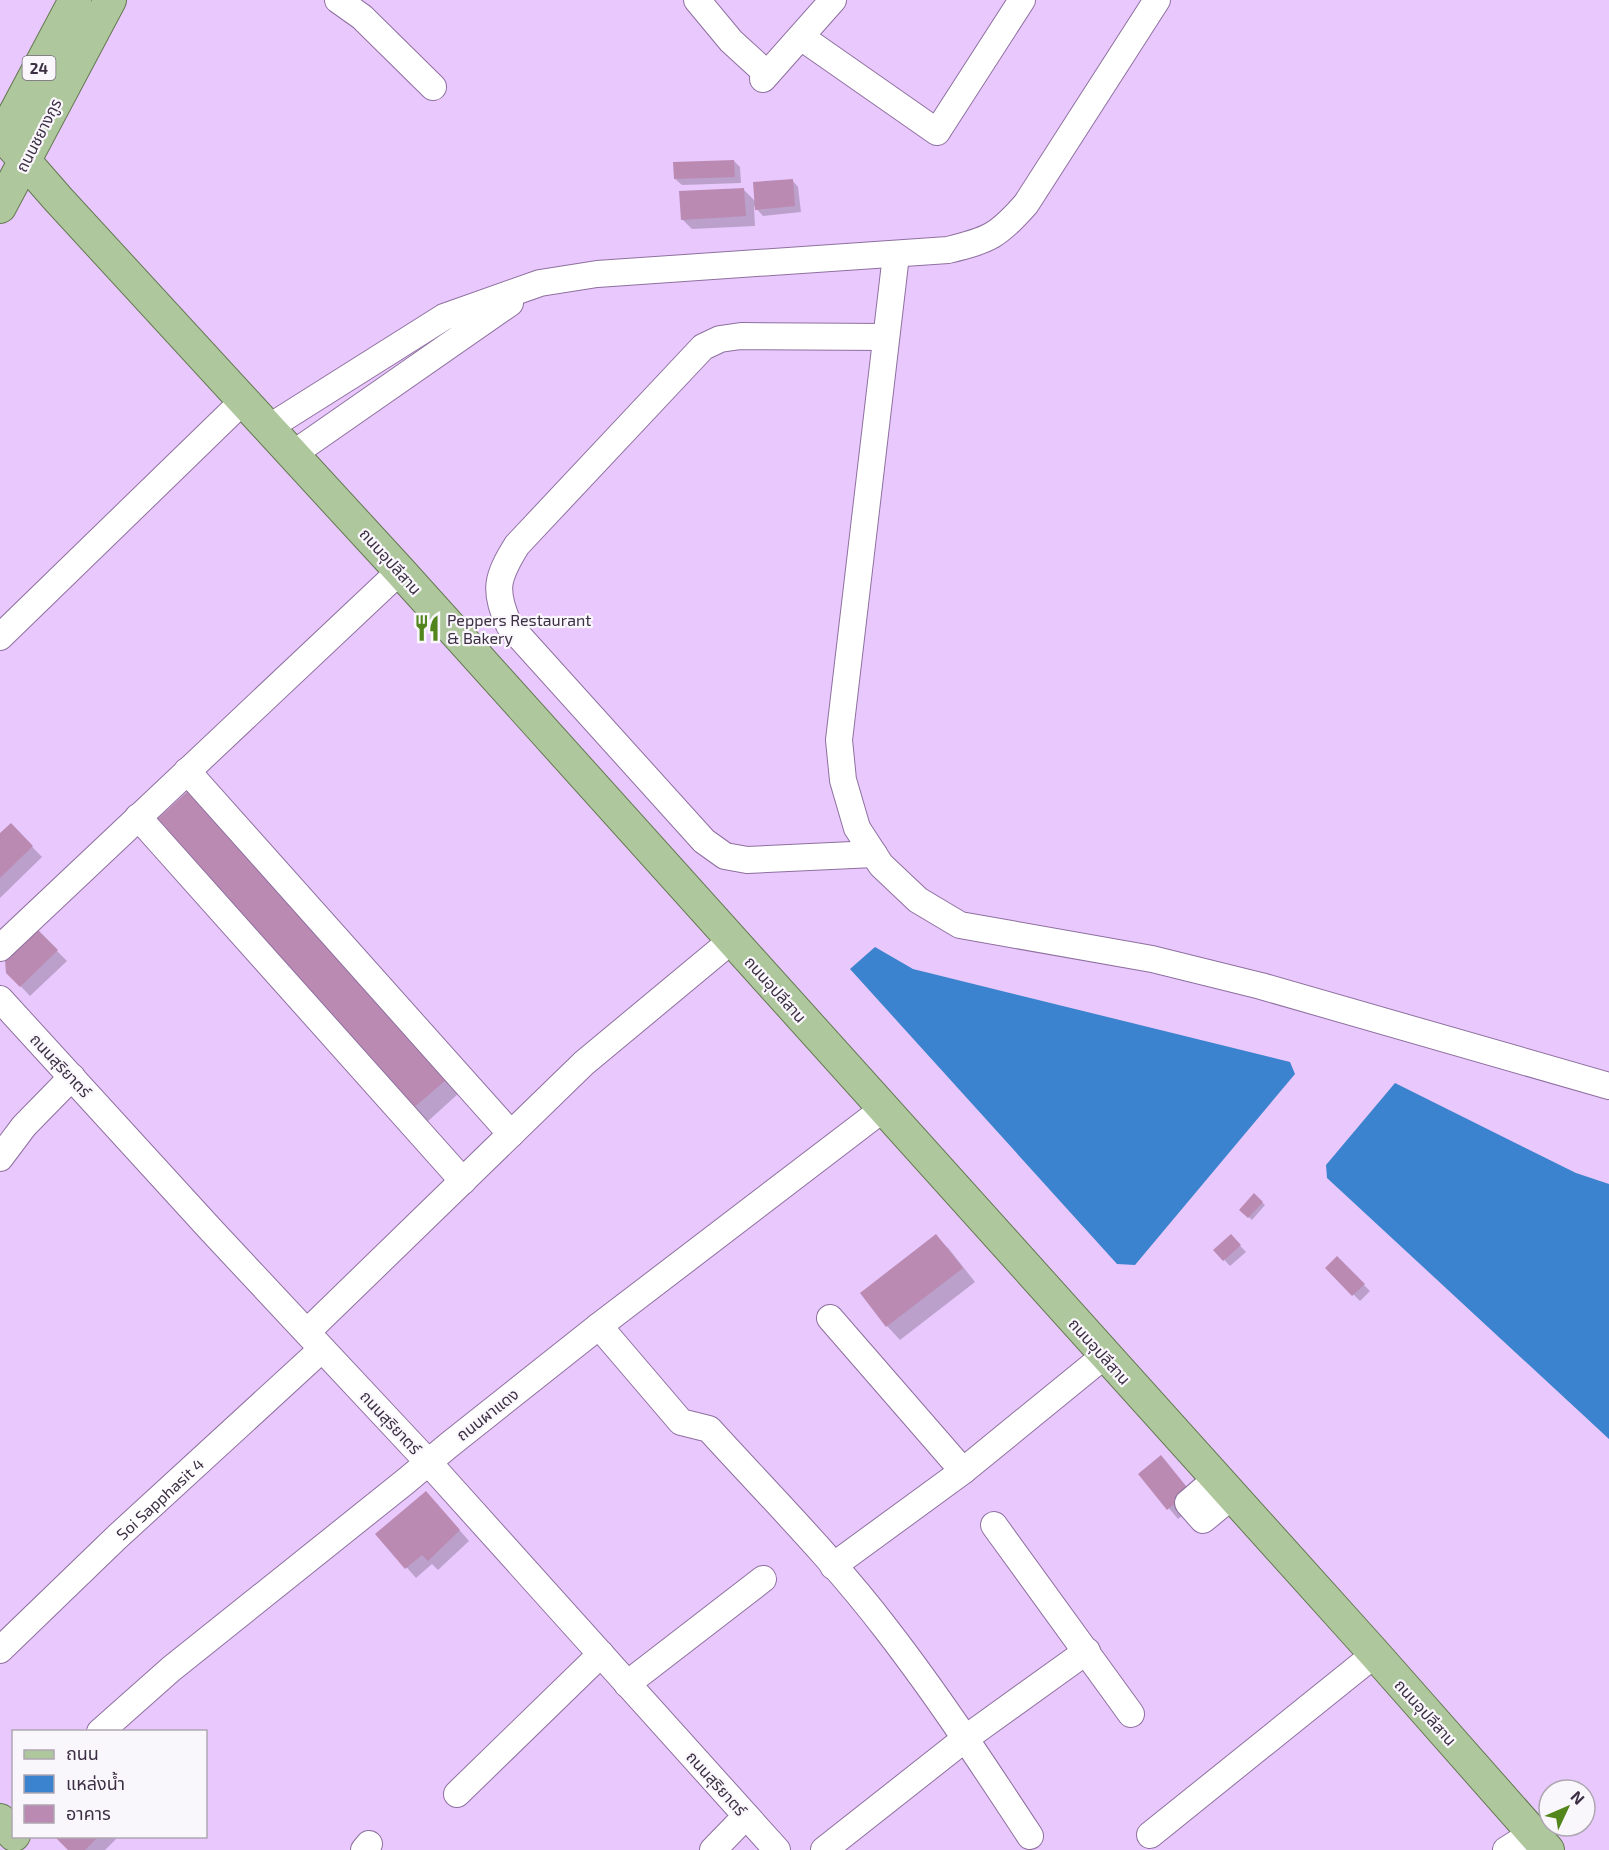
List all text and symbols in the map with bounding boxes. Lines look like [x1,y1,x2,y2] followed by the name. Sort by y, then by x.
[22,56,56,80] road number: 24
[11,95,66,175] street label: ถนนชยางกูร
[356,524,426,599] street label: ถนนอุปลีสาน
[447,610,591,647] place label: Peppers Restaurant & Bakery
[412,613,442,643] restaurant icon: Peppers Restaurant & Bakery
[741,952,811,1027] street label: ถนนอุปลีสาน
[26,1029,96,1102] street label: ถนนสุริยาตร์
[1065,1314,1135,1389] street label: ถนนอุปลีสาน
[452,1384,522,1444] street label: ถนนผาแดง
[356,1386,426,1459] street label: ถนนสุริยาตร์
[112,1453,207,1543] street label: Soi Sapphasit 4
[1391,1675,1461,1750] street label: ถนนอุปลีสาน
[12,1730,207,1838] legend
[66,1742,99,1764] text: ถนน
[682,1747,751,1820] street label: ถนนสุริยาตร์
[66,1771,125,1794] text: แหล่งน้ำ
[1537,1778,1597,1838] north arrow
[1567,1786,1589,1808] text: N
[66,1802,111,1824] text: อาคาร

